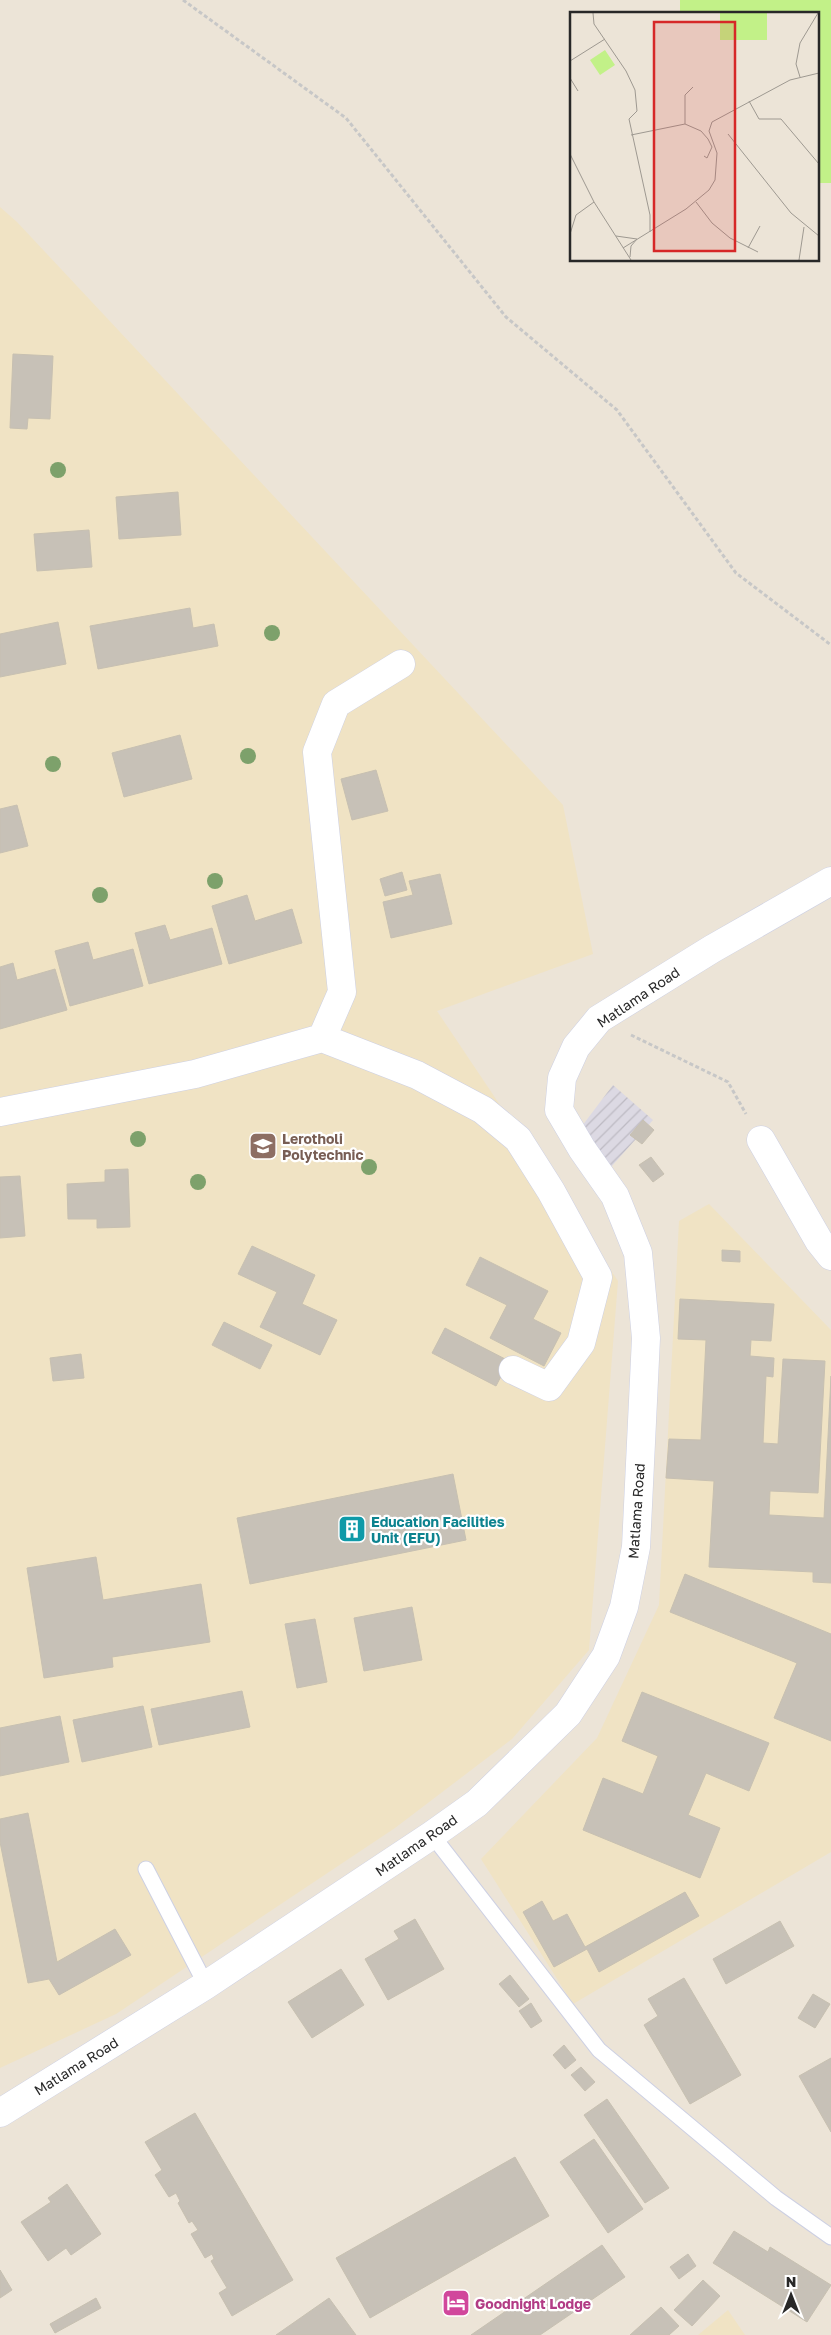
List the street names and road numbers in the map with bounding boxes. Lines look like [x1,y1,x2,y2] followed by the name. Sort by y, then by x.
[593,963,683,1031] street label: Matlama Road
[624,1463,648,1559] street label: Matlama Road
[372,1811,460,1879] street label: Matlama Road
[31,2033,121,2099] street label: Matlama Road

